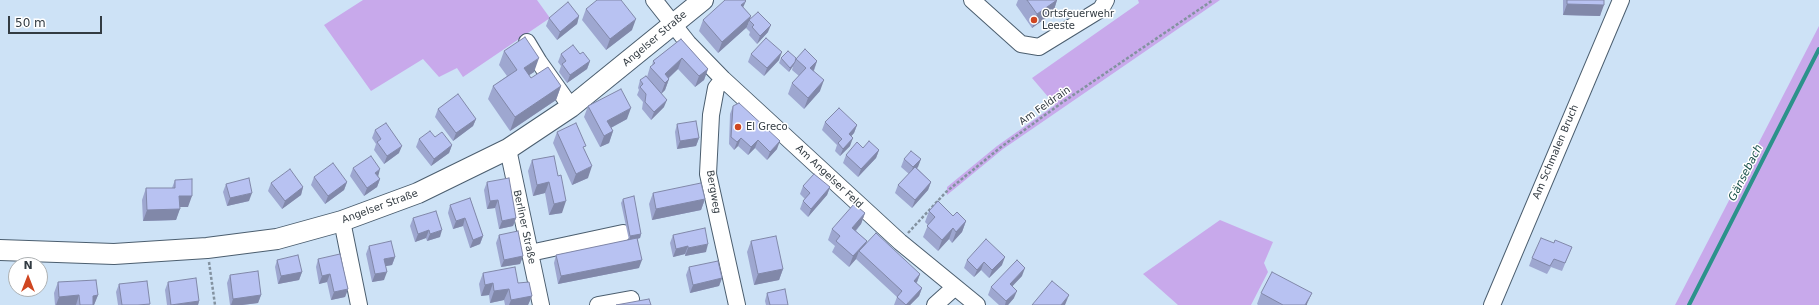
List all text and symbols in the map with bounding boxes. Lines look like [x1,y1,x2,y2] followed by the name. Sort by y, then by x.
[10,8,104,34] scale bar
[1042,8,1114,32] place label: Ortsfeuerwehr Leeste
[620,9,690,69] street label: Angelser Straße
[1029,15,1039,25] marker: Ortsfeuerwehr Leeste
[15,16,46,30] text: 50 m
[1017,84,1073,128] street label: Am Feldrain
[1531,103,1581,201] street label: Am Schmalen Bruch
[746,121,788,133] place label: El Greco
[733,122,743,132] marker: El Greco
[793,143,865,211] street label: Am Angelser Feld
[1726,143,1766,203] water label: Gänsebach
[703,169,723,215] street label: Bergweg
[340,188,420,226] street label: Angelser Straße
[510,189,538,265] street label: Berliner Straße
[8,257,48,297] north arrow
[23,259,33,272] text: N

